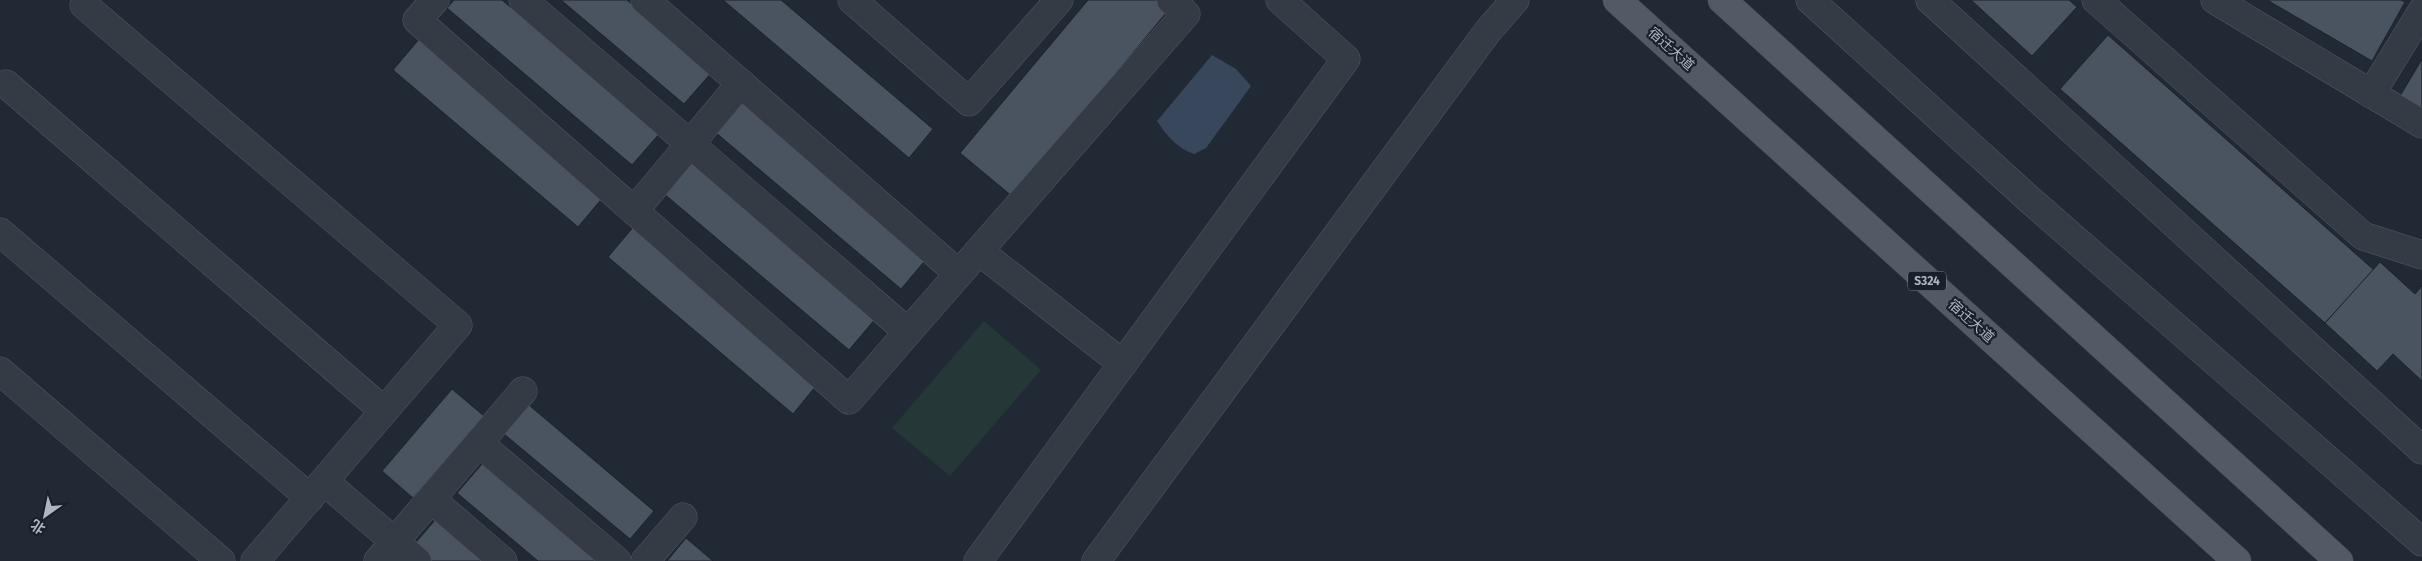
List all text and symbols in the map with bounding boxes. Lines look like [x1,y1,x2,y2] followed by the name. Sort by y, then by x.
[1645,24,1697,74] street label: 宿迁大道
[1908,272,1946,290] road number: S324
[1945,296,1997,346] street label: 宿迁大道
[20,491,70,541] north arrow
[28,516,49,537] text: 北

